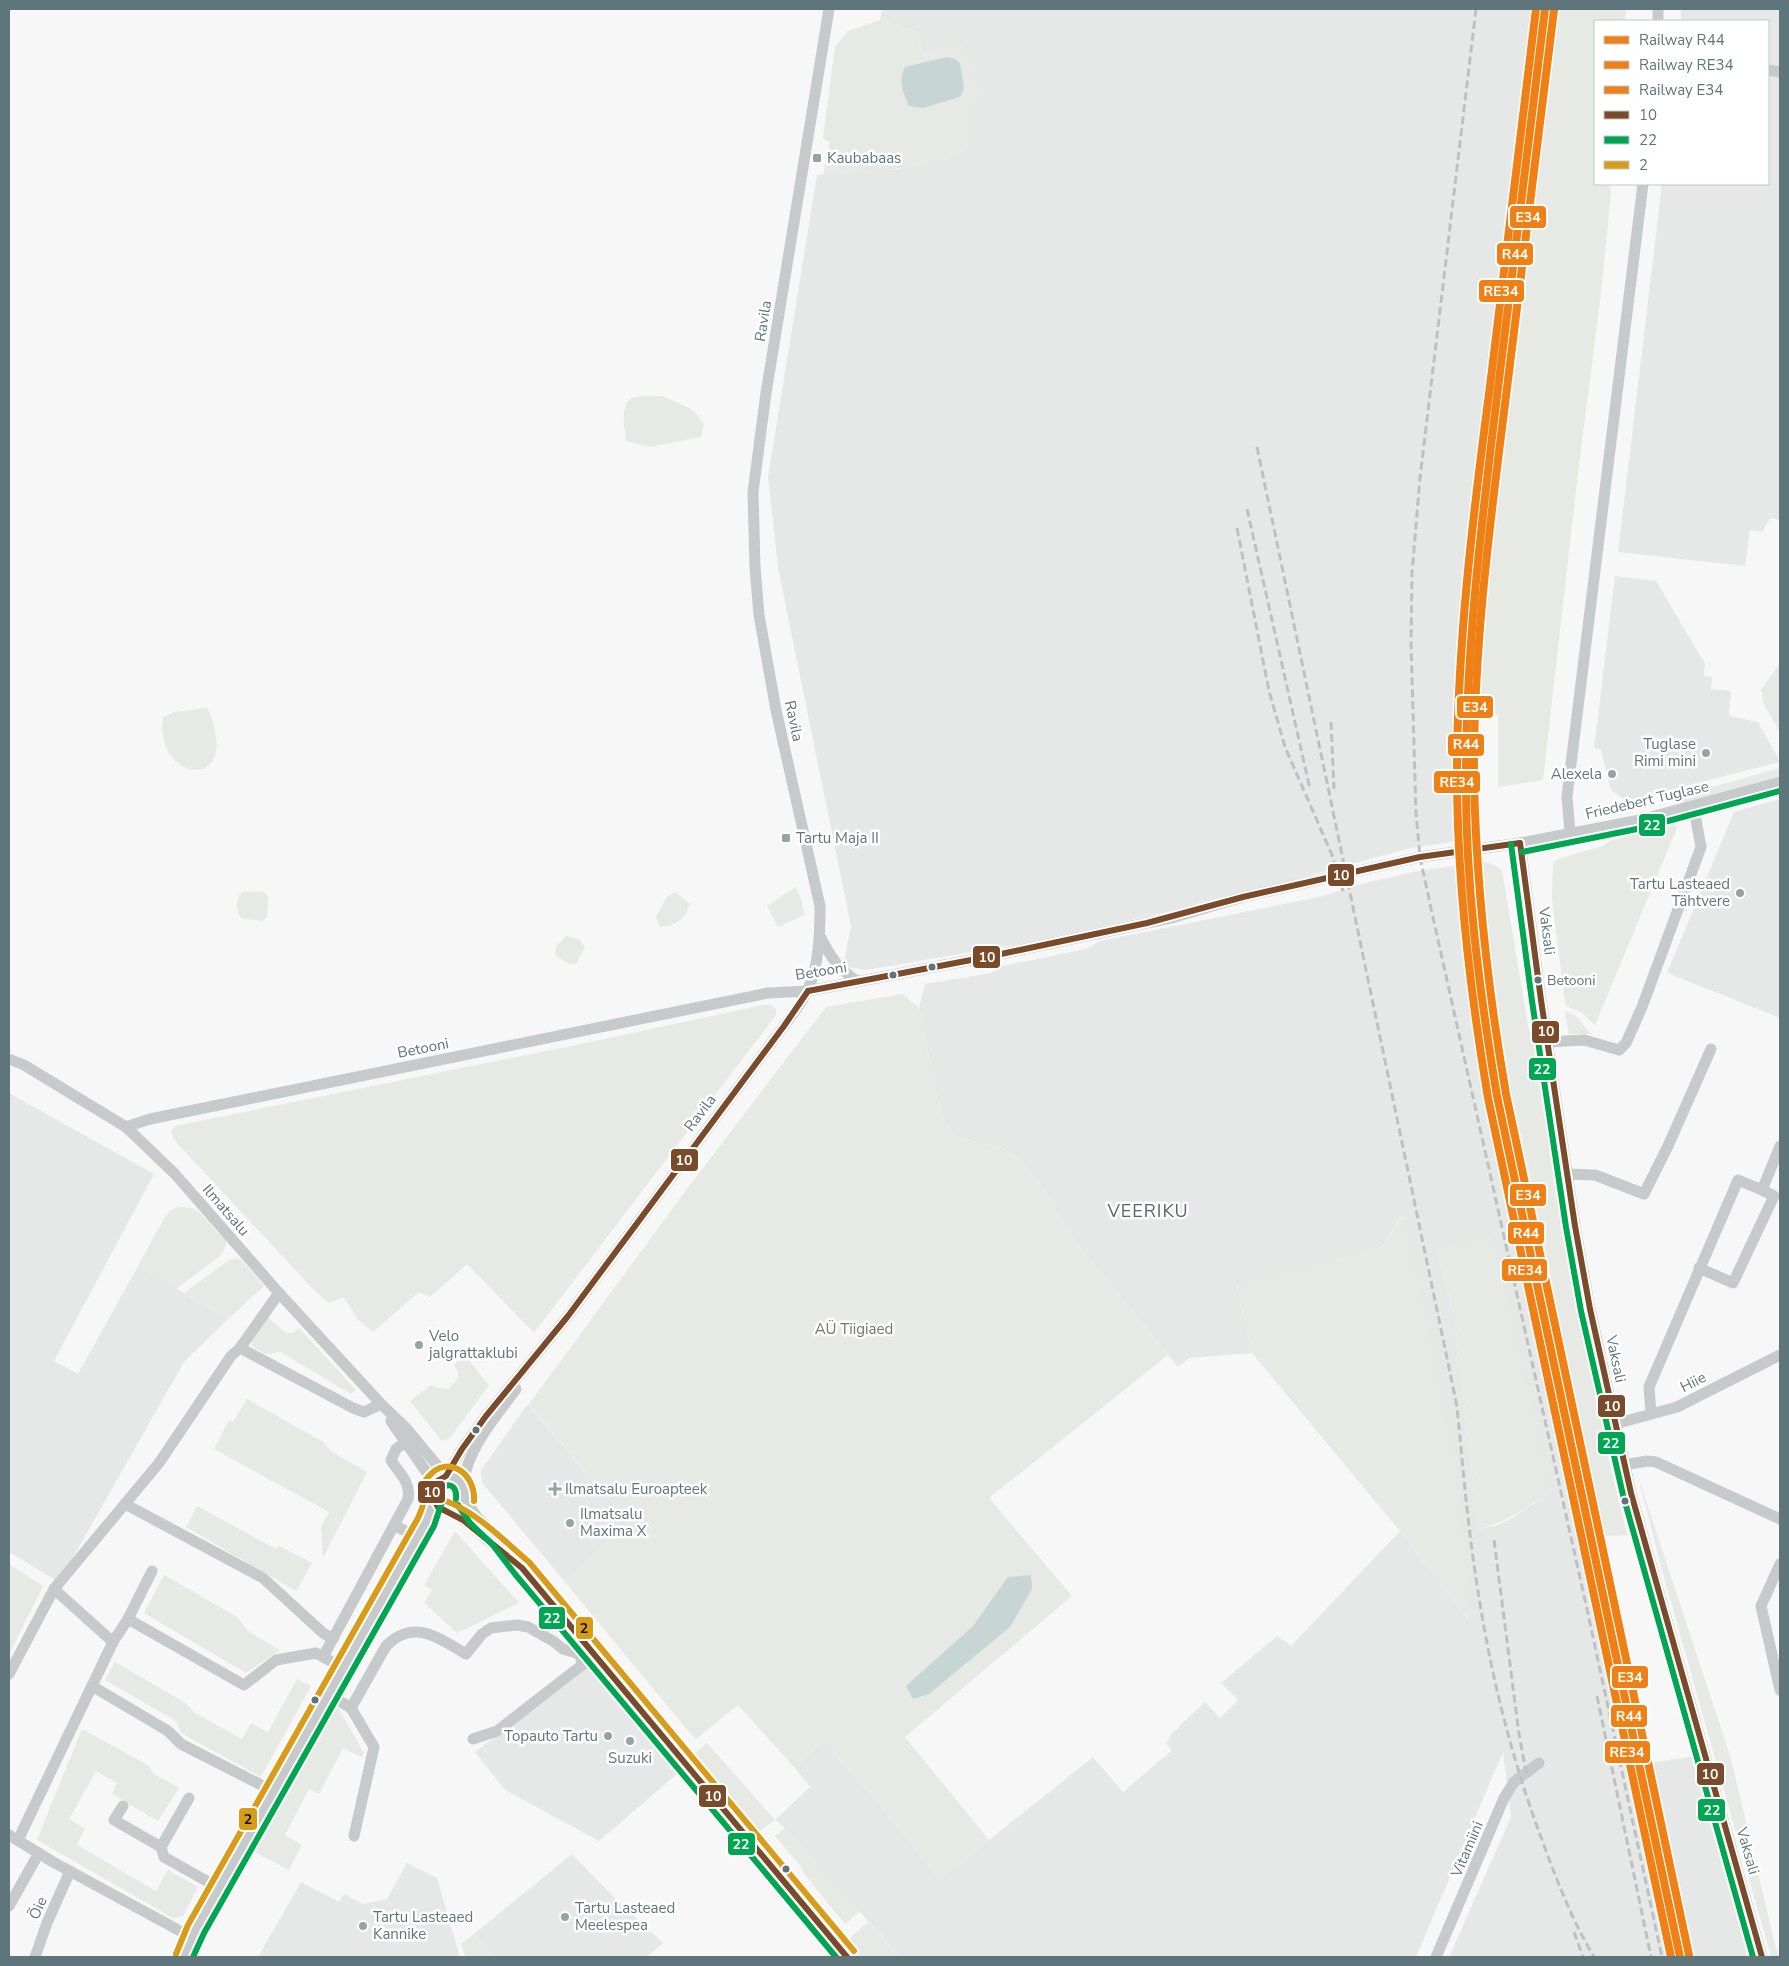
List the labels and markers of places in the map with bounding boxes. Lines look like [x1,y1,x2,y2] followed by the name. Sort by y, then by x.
[827,148,901,168] place label: Kaubabaas
[811,152,823,164] marker: Kaubabaas
[1634,734,1696,771] place label: Tuglase Rimi mini
[1700,747,1712,759] marker: Tuglase Rimi mini
[1551,764,1602,784] place label: Alexela
[1606,768,1618,780] marker: Alexela
[796,828,879,848] place label: Tartu Maja II
[780,832,792,844] marker: Tartu Maja II
[1630,874,1730,911] place label: Tartu Lasteaed Tähtvere
[1734,887,1746,899] marker: Tartu Lasteaed Tähtvere
[927,962,937,972] unlabelled marker
[888,970,898,980] unlabelled marker
[1547,971,1596,990] place label: Betooni
[1533,975,1543,985] marker: Betooni
[428,1326,518,1363] place label: Velo jalgrattaklubi
[413,1339,425,1351] marker: Velo jalgrattaklubi
[471,1425,481,1435] unlabelled marker
[565,1479,708,1499] place label: Ilmatsalu Euroapteek
[549,1483,561,1495] marker: Ilmatsalu Euroapteek
[1620,1496,1630,1506] unlabelled marker
[580,1504,647,1541] place label: Ilmatsalu Maxima X
[564,1517,576,1529] marker: Ilmatsalu Maxima X
[310,1695,320,1705] unlabelled marker
[504,1726,598,1746] place label: Topauto Tartu
[602,1730,614,1742] marker: Topauto Tartu
[624,1735,636,1747] marker: Suzuki
[608,1748,652,1768] place label: Suzuki
[781,1864,791,1874] unlabelled marker
[575,1898,675,1935] place label: Tartu Lasteaed Meelespea
[373,1907,473,1944] place label: Tartu Lasteaed Kannike
[559,1911,571,1923] marker: Tartu Lasteaed Meelespea
[357,1920,369,1932] marker: Tartu Lasteaed Kannike

